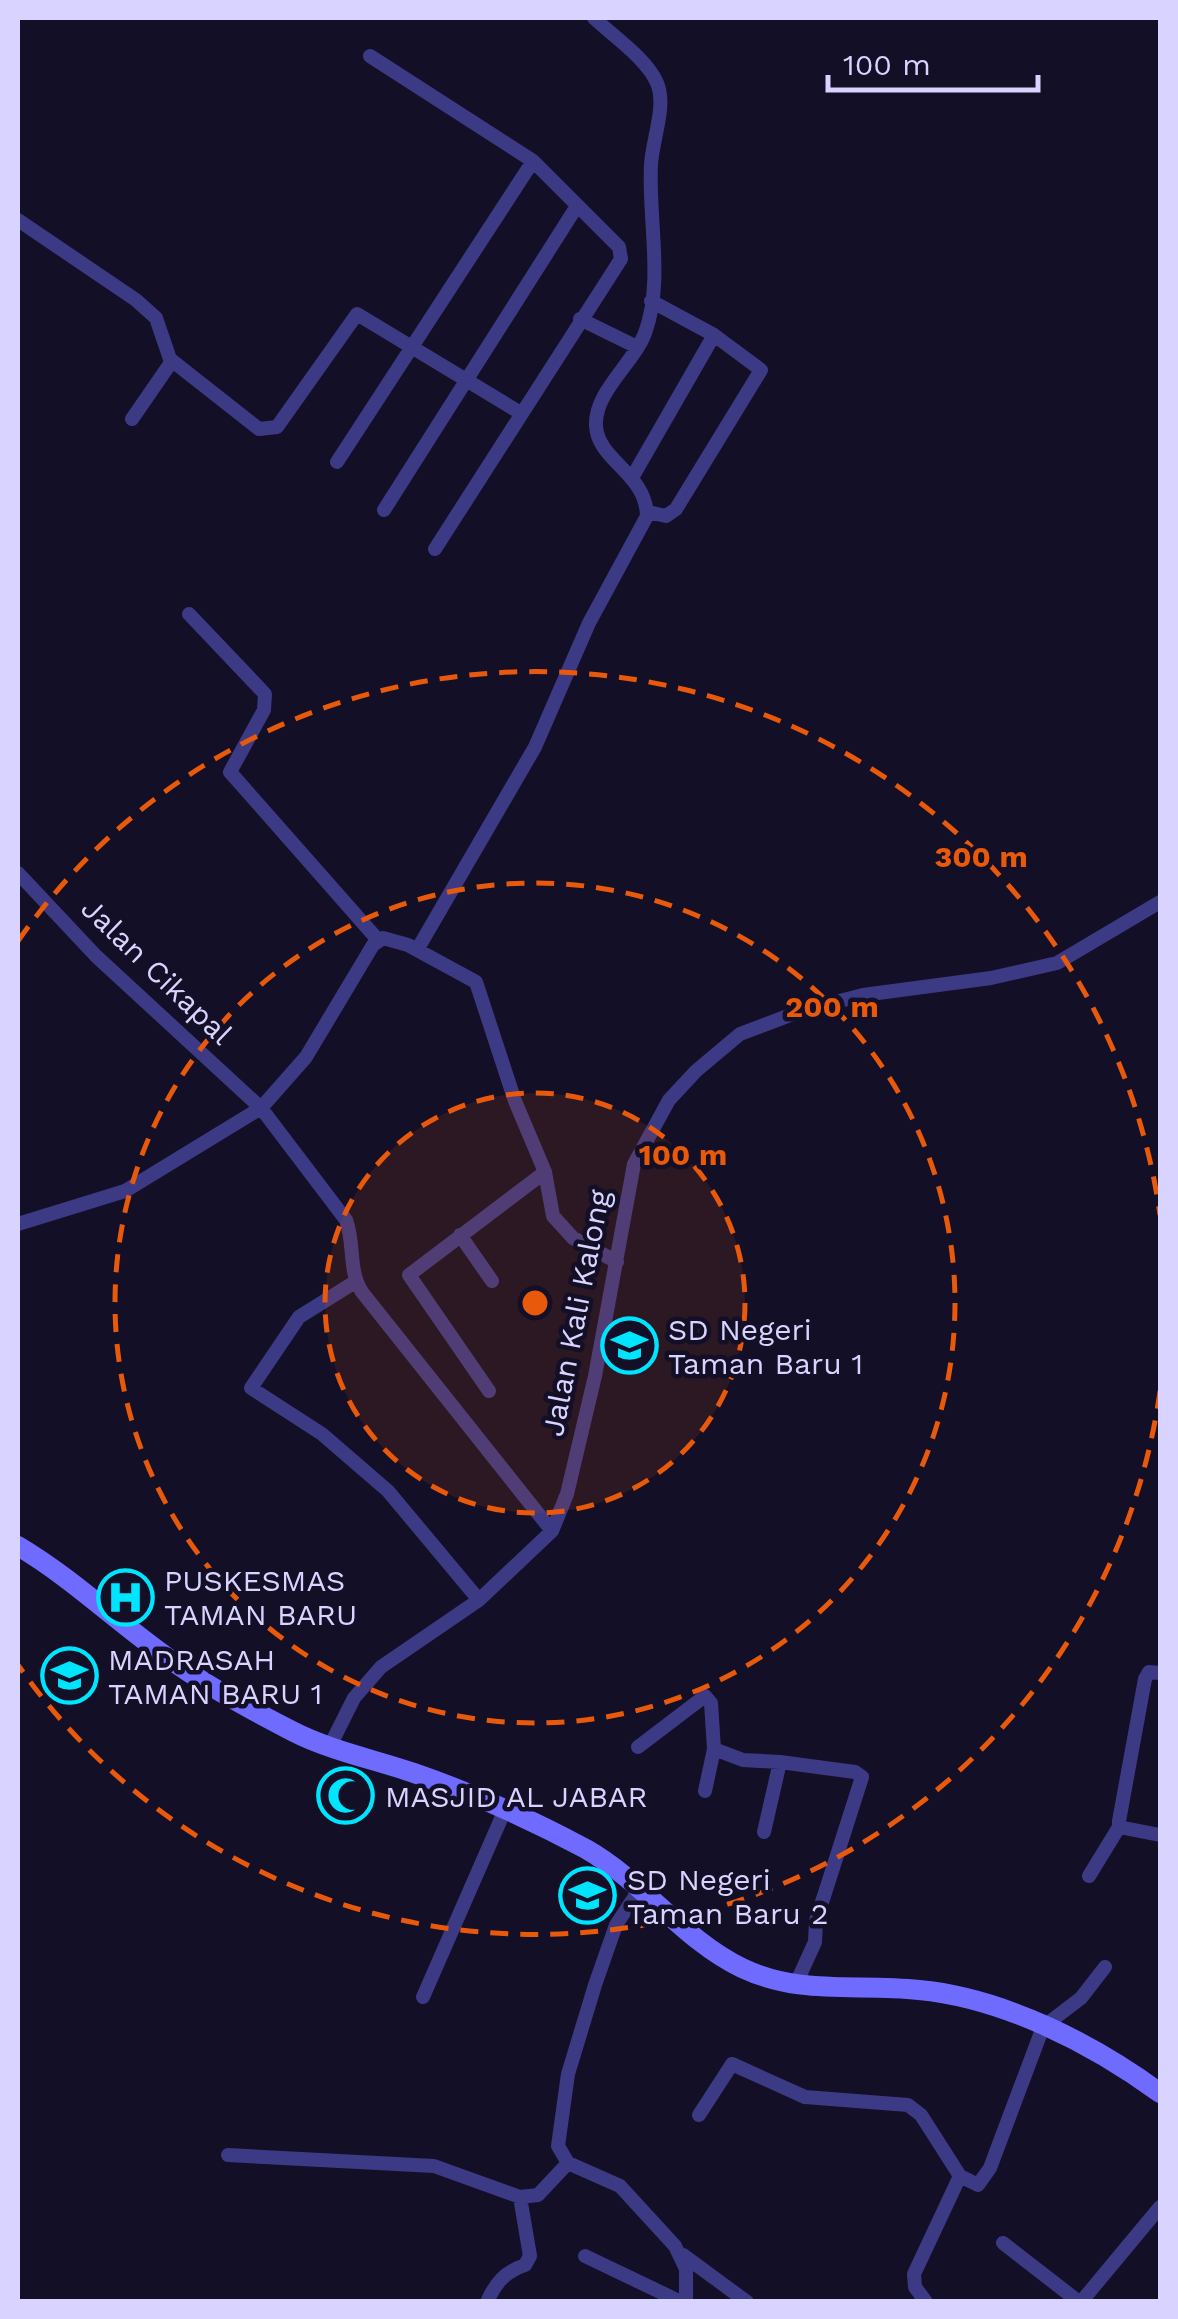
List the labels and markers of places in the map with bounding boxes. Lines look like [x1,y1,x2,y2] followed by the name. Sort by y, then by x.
[517,1285,553,1321] centre of rings
[668,1312,863,1381] place label: SD Negeri Taman Baru 1
[599,1316,659,1376] school or university icon: SD Negeri Taman Baru 1
[164,1563,357,1632] place label: PUSKESMAS TAMAN BARU
[95,1567,155,1627] hospital icon: PUSKESMAS TAMAN BARU
[108,1642,323,1711] place label: MADRASAH TAMAN BARU 1
[39,1646,99,1706] school or university icon: MADRASAH TAMAN BARU 1
[316,1766,376,1826] mosque icon: MASJID AL JABAR
[385,1779,648,1814] place label: MASJID AL JABAR
[627,1862,828,1931] place label: SD Negeri Taman Baru 2
[558,1866,618,1926] school or university icon: SD Negeri Taman Baru 2

